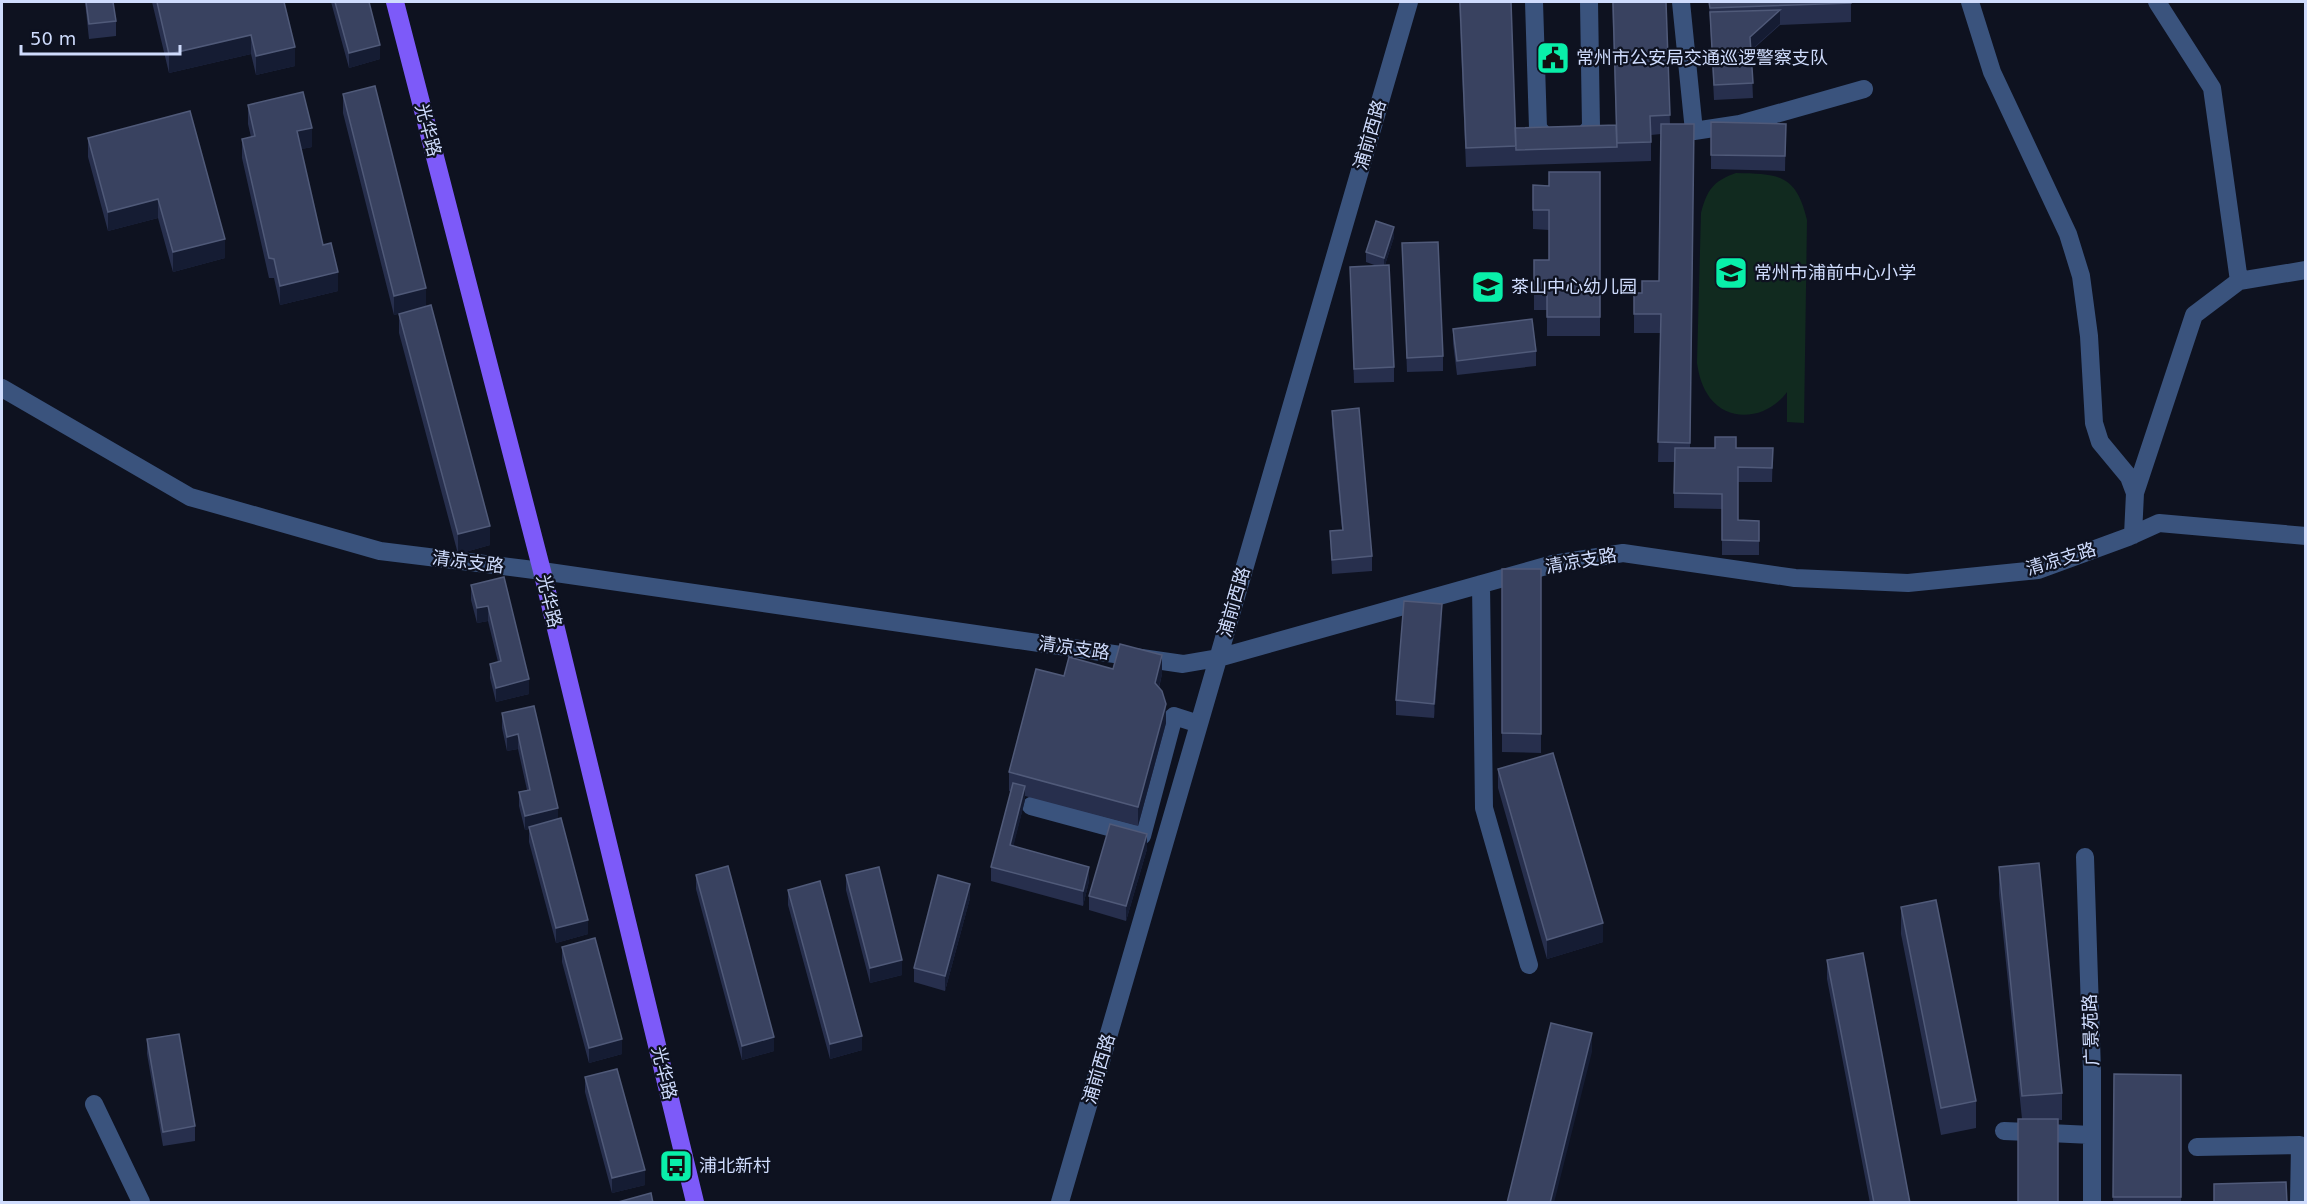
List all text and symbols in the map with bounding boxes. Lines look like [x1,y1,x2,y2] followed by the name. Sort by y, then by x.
[21,18,180,56] scale bar
[30,28,76,49] text: 50 m
[1535,40,1571,76] public building icon: 常州市公安局交通巡逻警察支队
[1576,47,1828,68] place label: 常州市公安局交通巡逻警察支队
[1350,97,1390,172] street label: 浦前西路
[411,101,446,159] street label: 光华路
[1713,255,1749,291] school or university icon: 常州市浦前中心小学
[1754,262,1916,283] place label: 常州市浦前中心小学
[1470,269,1506,305] school or university icon: 茶山中心幼儿园
[1511,276,1637,297] place label: 茶山中心幼儿园
[2023,538,2098,579] street label: 清凉支路
[1544,544,1618,577] street label: 清凉支路
[431,547,505,576] street label: 清凉支路
[1214,564,1254,639] street label: 浦前西路
[533,572,566,630] street label: 光华路
[1037,632,1111,663] street label: 清凉支路
[2079,994,2102,1066] street label: 广景苑路
[1079,1031,1119,1106] street label: 浦前西路
[648,1044,681,1102] street label: 光华路
[658,1148,694,1184] bus stop icon: 浦北新村
[699,1155,771,1176] place label: 浦北新村

